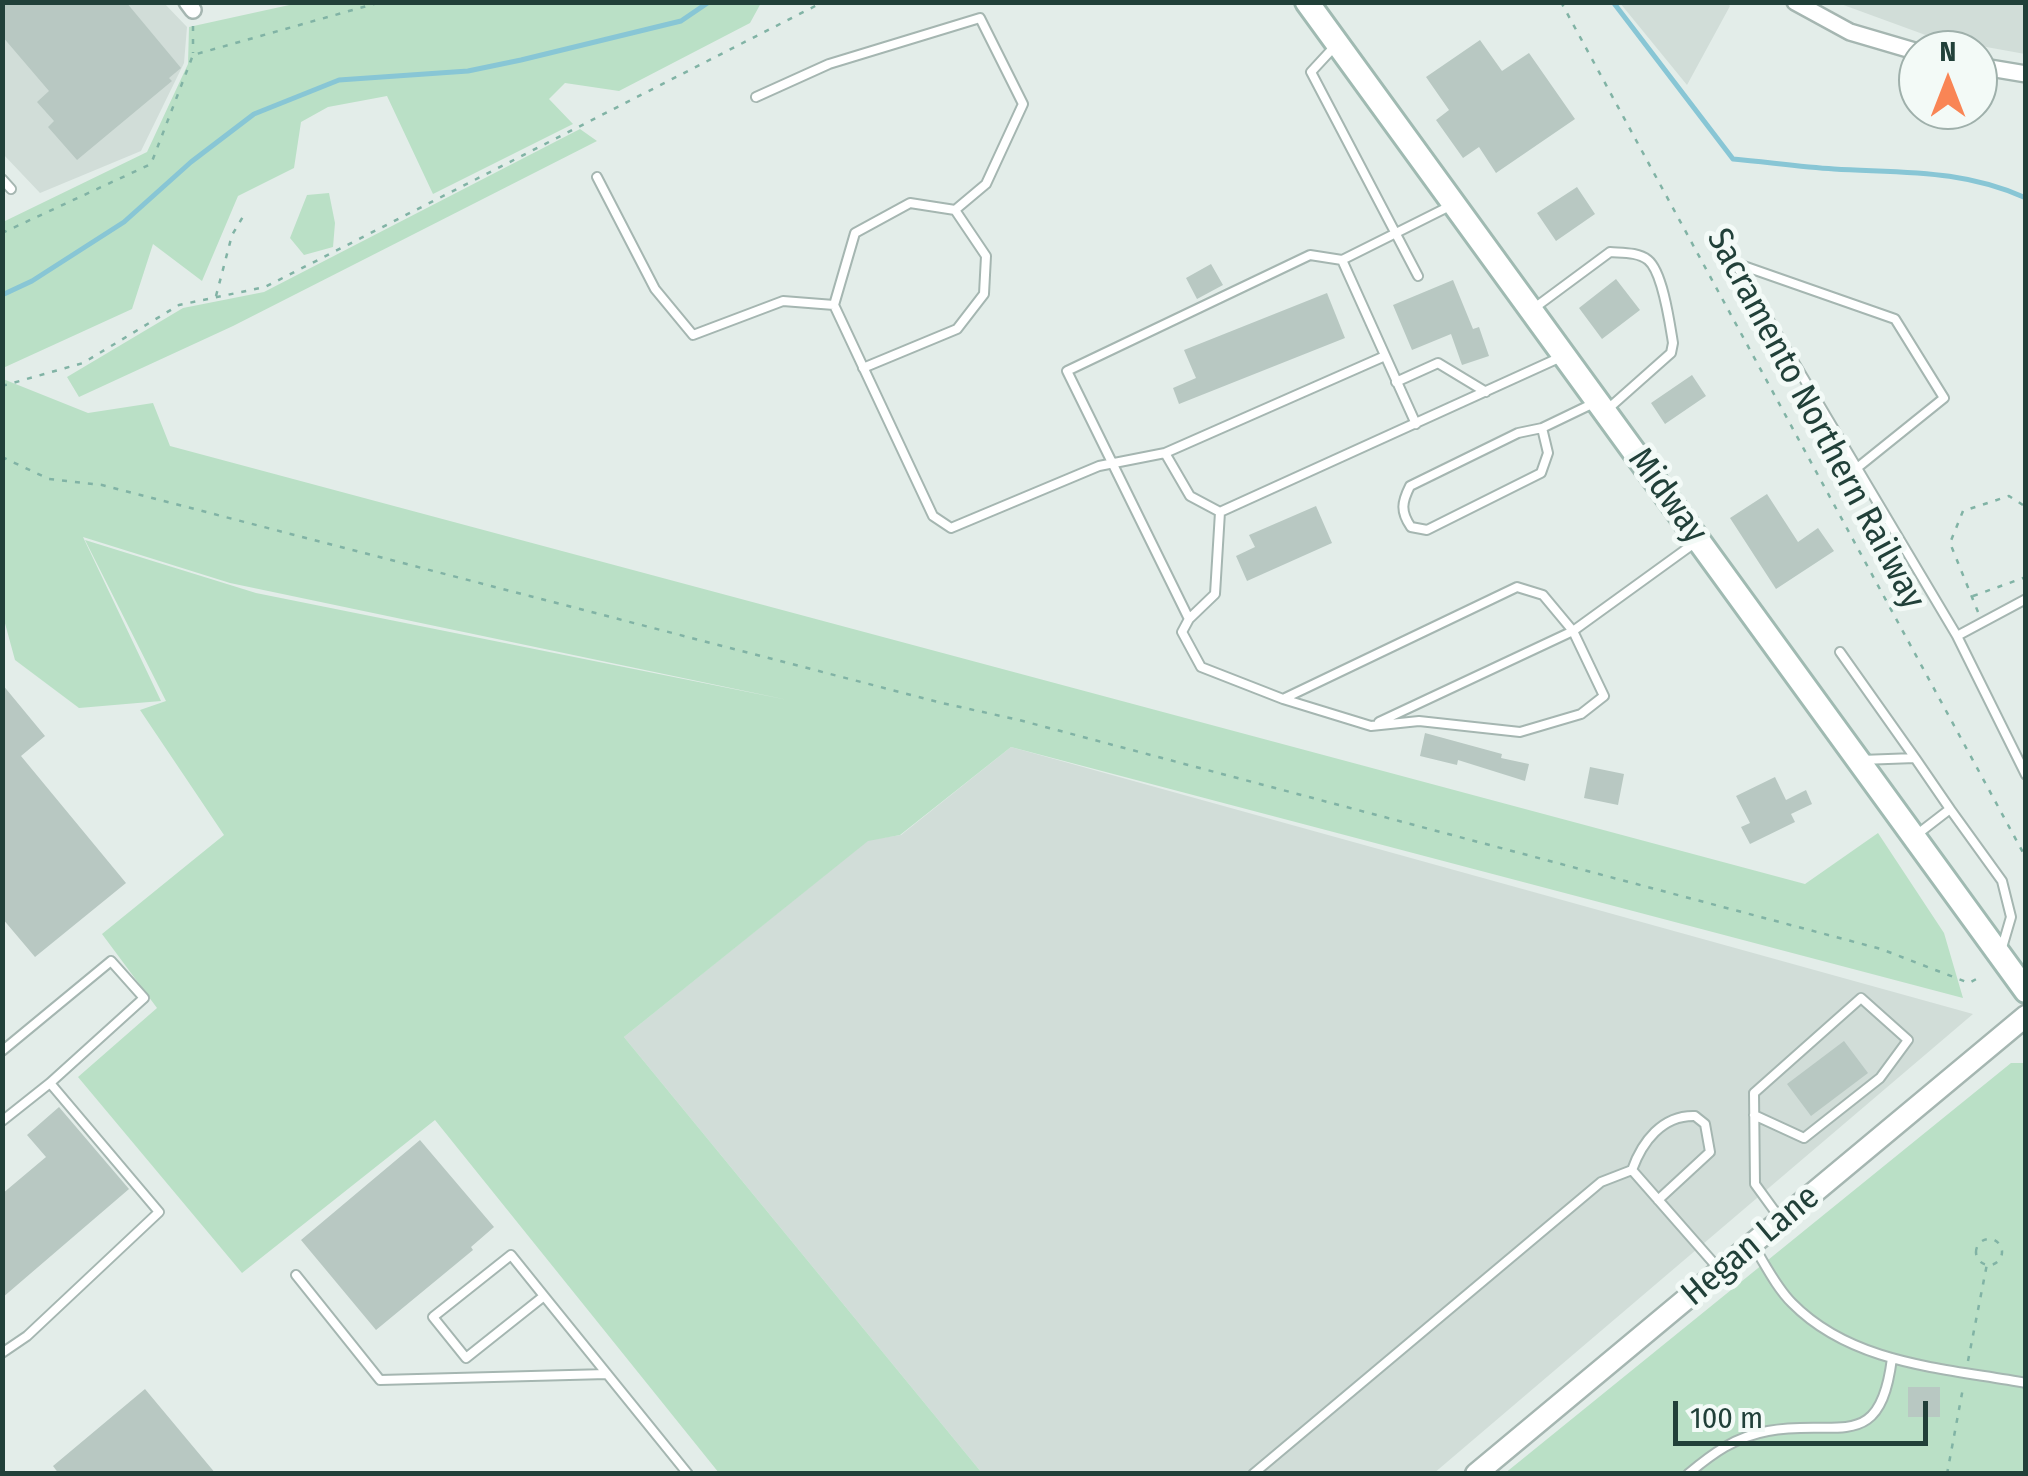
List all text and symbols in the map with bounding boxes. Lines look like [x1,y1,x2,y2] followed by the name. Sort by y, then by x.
[1898,30,1998,130] north arrow
[1940,35,1956,68] text: N
[1697,222,1933,616] street label: Sacramento Northern Railway
[1619,440,1715,552] street label: Midway
[1674,1176,1828,1316] street label: Hegan Lane
[1678,1381,1933,1443] scale bar
[1690,1400,1763,1436] text: 100 m

